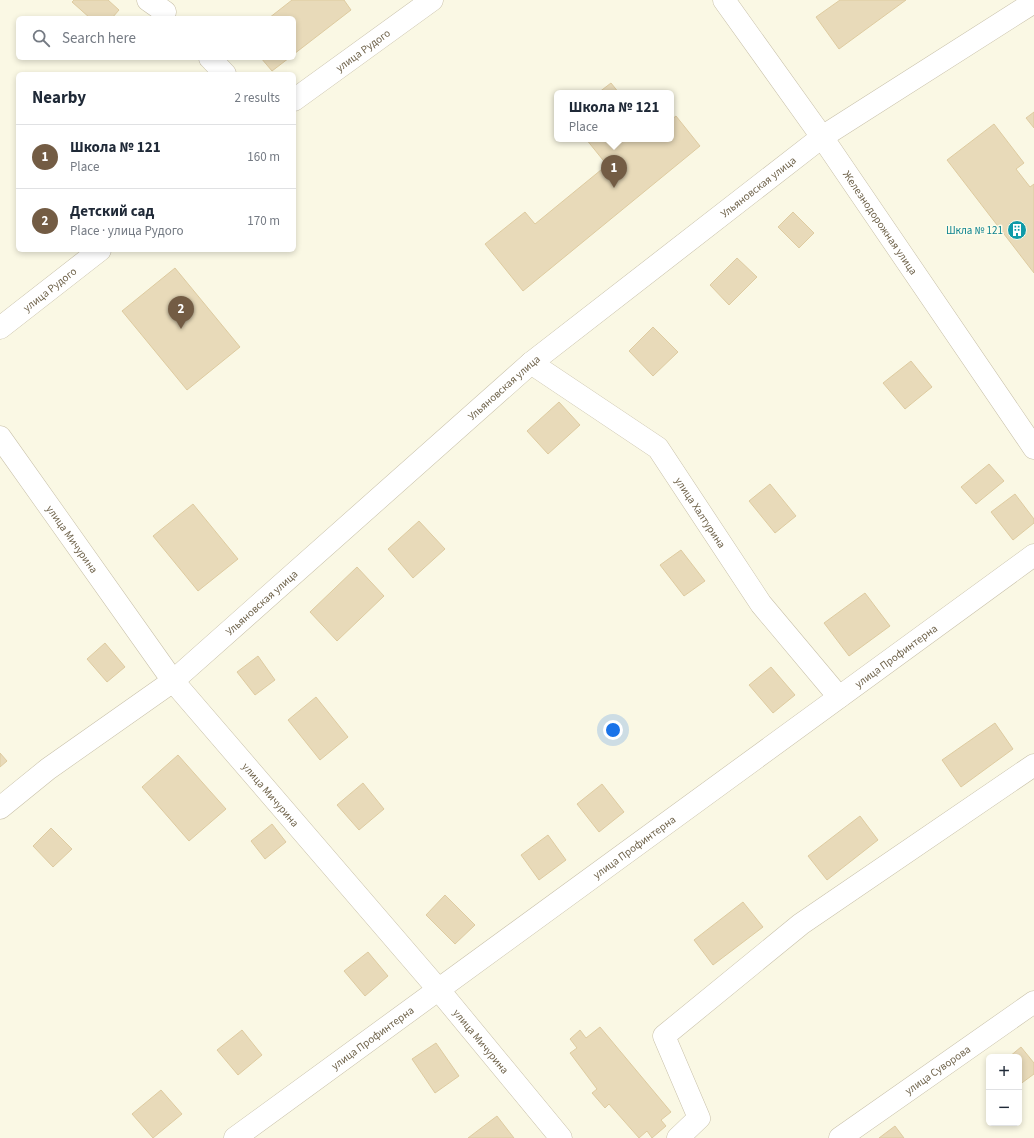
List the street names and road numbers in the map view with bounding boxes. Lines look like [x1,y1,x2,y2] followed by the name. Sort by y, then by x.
[333,26,394,75] street label: улица Рудого
[717,153,799,221] street label: Ульяновская улица
[839,168,921,278] street label: Железнодорожная улица
[20,264,80,315] street label: улица Рудого
[465,352,543,424] street label: Ульяновская улица
[671,474,729,551] street label: улица Халтурина
[43,502,101,576] street label: улица Мичурина
[222,567,301,639] street label: Ульяновская улица
[852,621,940,691] street label: улица Профинтерна
[239,760,302,830] street label: улица Мичурина
[590,812,679,882] street label: улица Профинтерна
[328,1003,417,1073] street label: улица Профинтерна
[449,1006,512,1077] street label: улица Мичурина
[902,1042,974,1098] street label: улица Суворова

